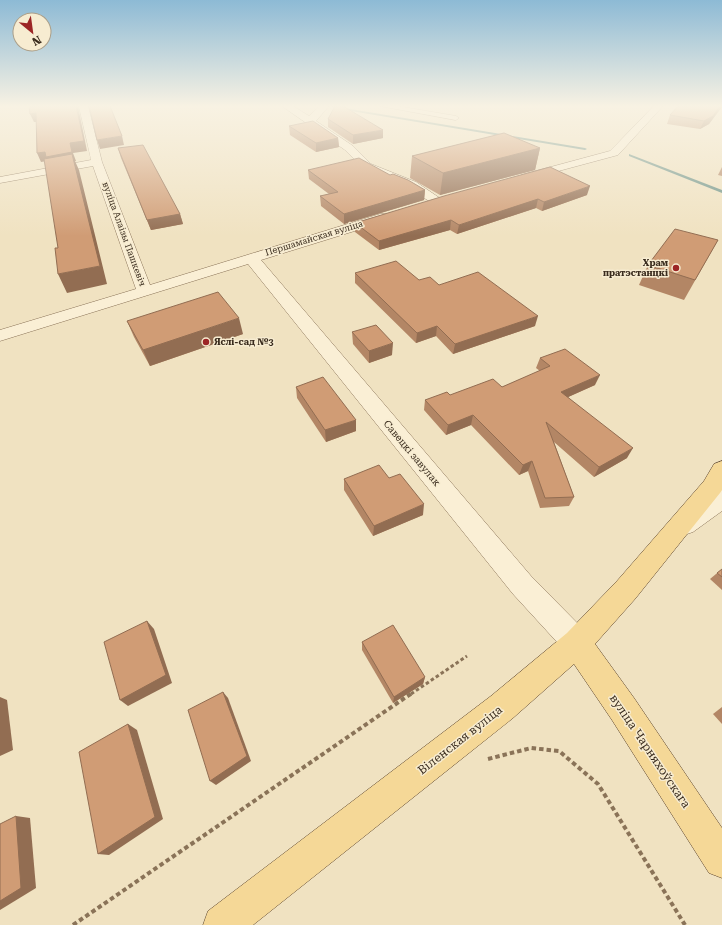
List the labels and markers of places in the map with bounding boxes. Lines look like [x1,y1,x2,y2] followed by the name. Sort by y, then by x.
[603,258,669,278] place label: Храм пратэстанцкі
[671,263,681,273] marker: Храм пратэстанцкі
[201,337,211,347] marker: Яслі-сад №3
[214,337,274,347] place label: Яслі-сад №3

